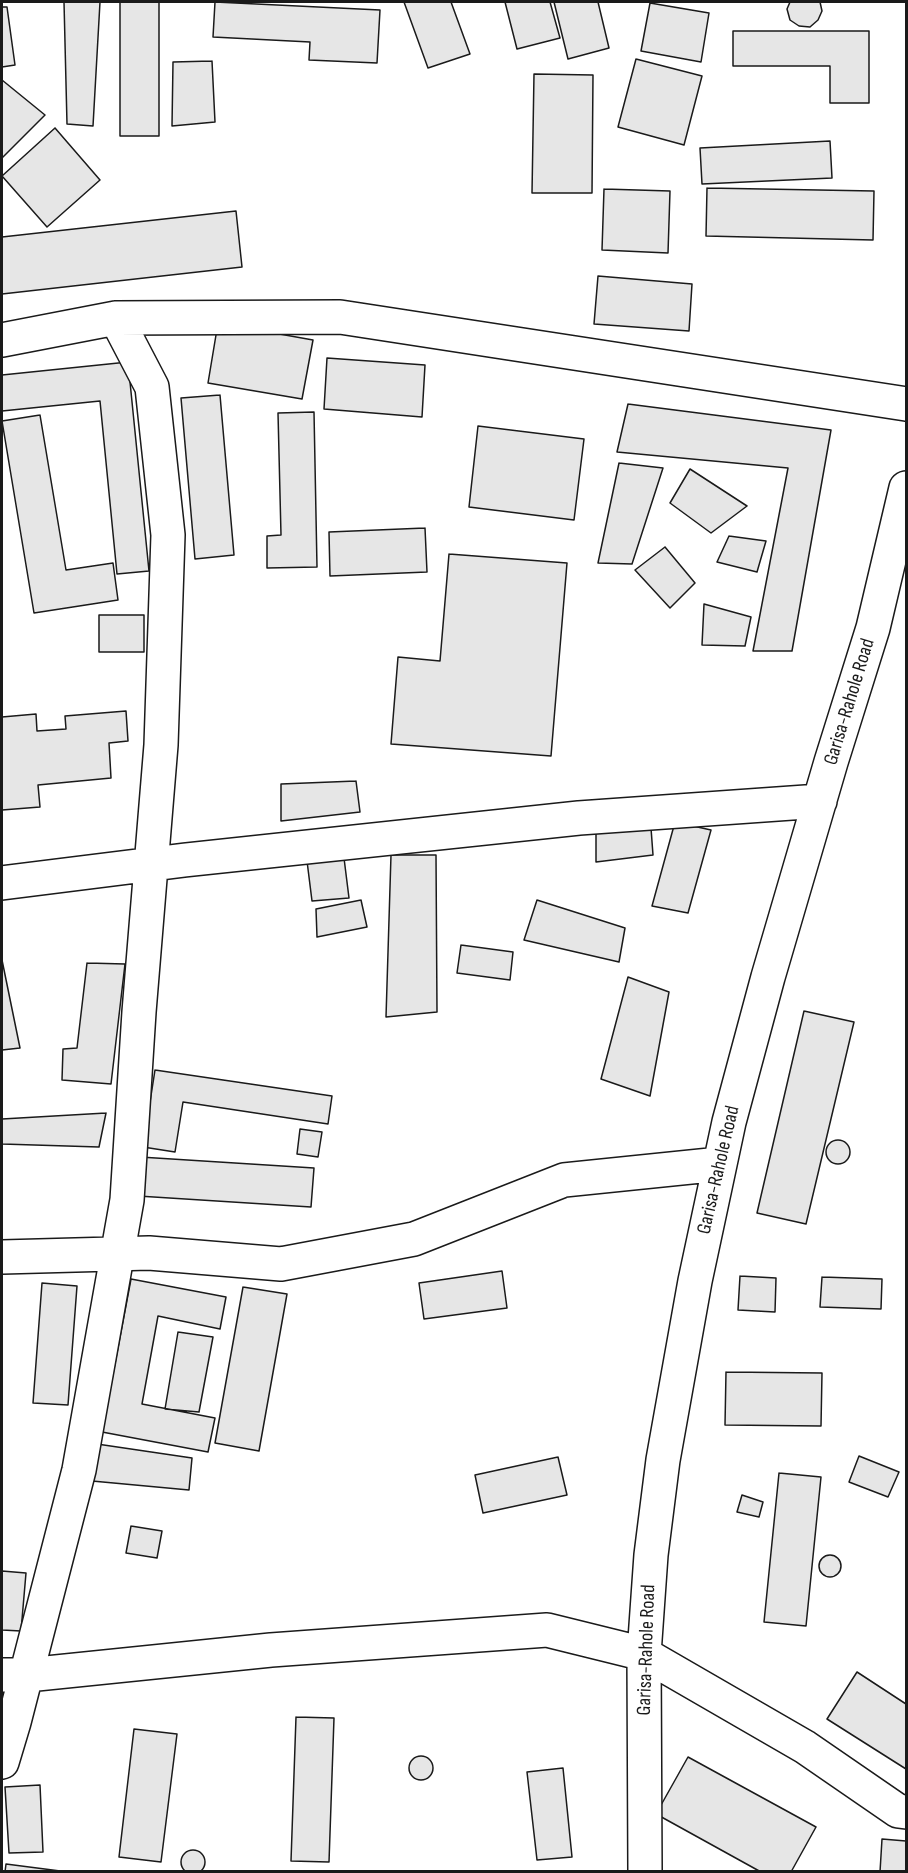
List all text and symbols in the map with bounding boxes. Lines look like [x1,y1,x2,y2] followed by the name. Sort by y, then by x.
[819,636,881,768] street label: Garisa-Rahole Road
[693,1103,745,1237] street label: Garisa-Rahole Road
[633,1584,661,1716] street label: Garisa-Rahole Road

